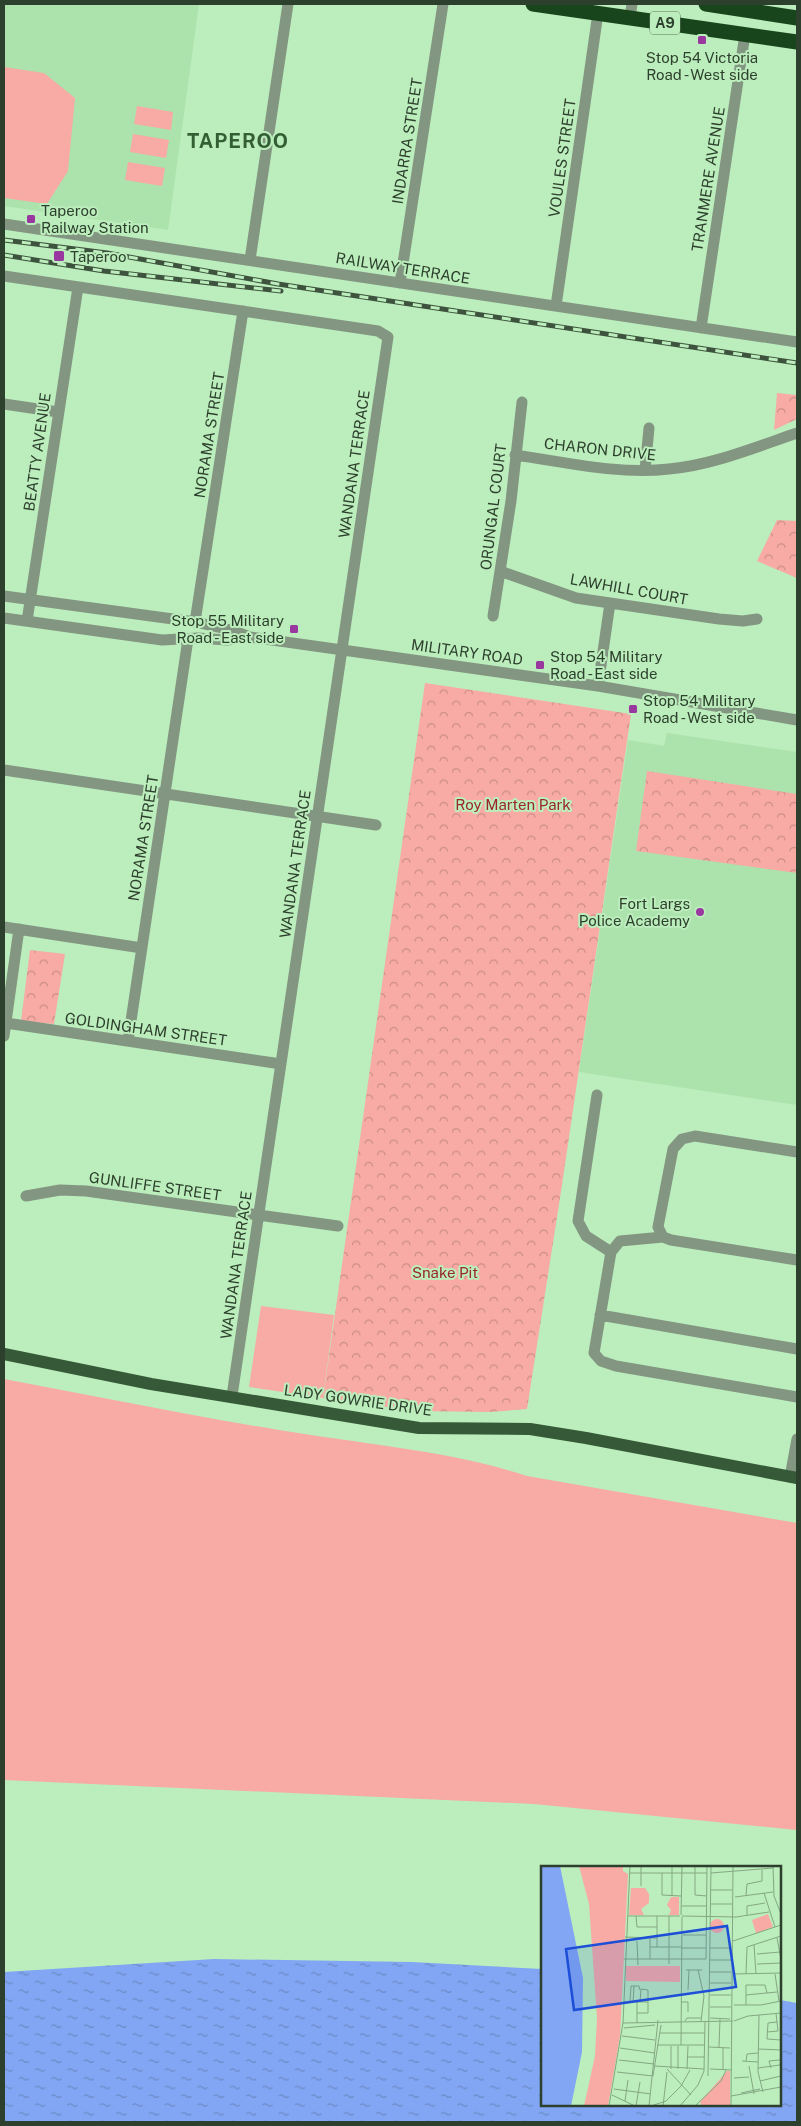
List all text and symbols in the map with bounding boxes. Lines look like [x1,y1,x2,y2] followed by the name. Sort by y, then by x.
[650,12,680,34] road number: A9
[696,34,708,46] marker: Stop 54 Victoria Road - West side
[646,49,758,83] place label: Stop 54 Victoria Road - West side
[389,77,425,205] street label: INDARRA STREET
[545,98,579,218] street label: VOULES STREET
[688,105,728,253] street label: TRANMERE AVENUE
[187,129,289,153] district label: TAPEROO
[41,202,149,236] place label: Taperoo Railway Station
[25,213,37,225] marker: Taperoo Railway Station
[70,248,126,265] place label: Taperoo
[52,249,66,263] marker: Taperoo
[335,249,471,287] street label: RAILWAY TERRACE
[191,371,227,499] street label: NORAMA STREET
[335,389,373,539] street label: WANDANA TERRACE
[20,392,54,512] street label: BEATTY AVENUE
[543,435,657,463] street label: CHARON DRIVE
[477,443,509,571] street label: ORUNGAL COURT
[569,570,689,608] street label: LAWHILL COURT
[171,612,284,646] place label: Stop 55 Military Road - East side
[288,623,300,635] marker: Stop 55 Military Road - East side
[410,636,524,668] street label: MILITARY ROAD
[550,648,662,682] place label: Stop 54 Military Road - East side
[534,659,546,671] marker: Stop 54 Military Road - East side
[643,692,755,726] place label: Stop 54 Military Road - West side
[627,703,639,715] marker: Stop 54 Military Road - West side
[125,774,161,902] street label: NORAMA STREET
[276,789,314,939] street label: WANDANA TERRACE
[455,796,571,813] park label: Roy Marten Park
[579,895,690,929] place label: Fort Largs Police Academy
[694,906,706,918] marker: Fort Largs Police Academy
[64,1009,228,1049] street label: GOLDINGHAM STREET
[88,1168,222,1204] street label: GUNLIFFE STREET
[217,1190,255,1340] street label: WANDANA TERRACE
[412,1264,478,1281] park label: Snake Pit
[283,1381,433,1419] street label: LADY GOWRIE DRIVE
[541,1866,781,2106] inset map

